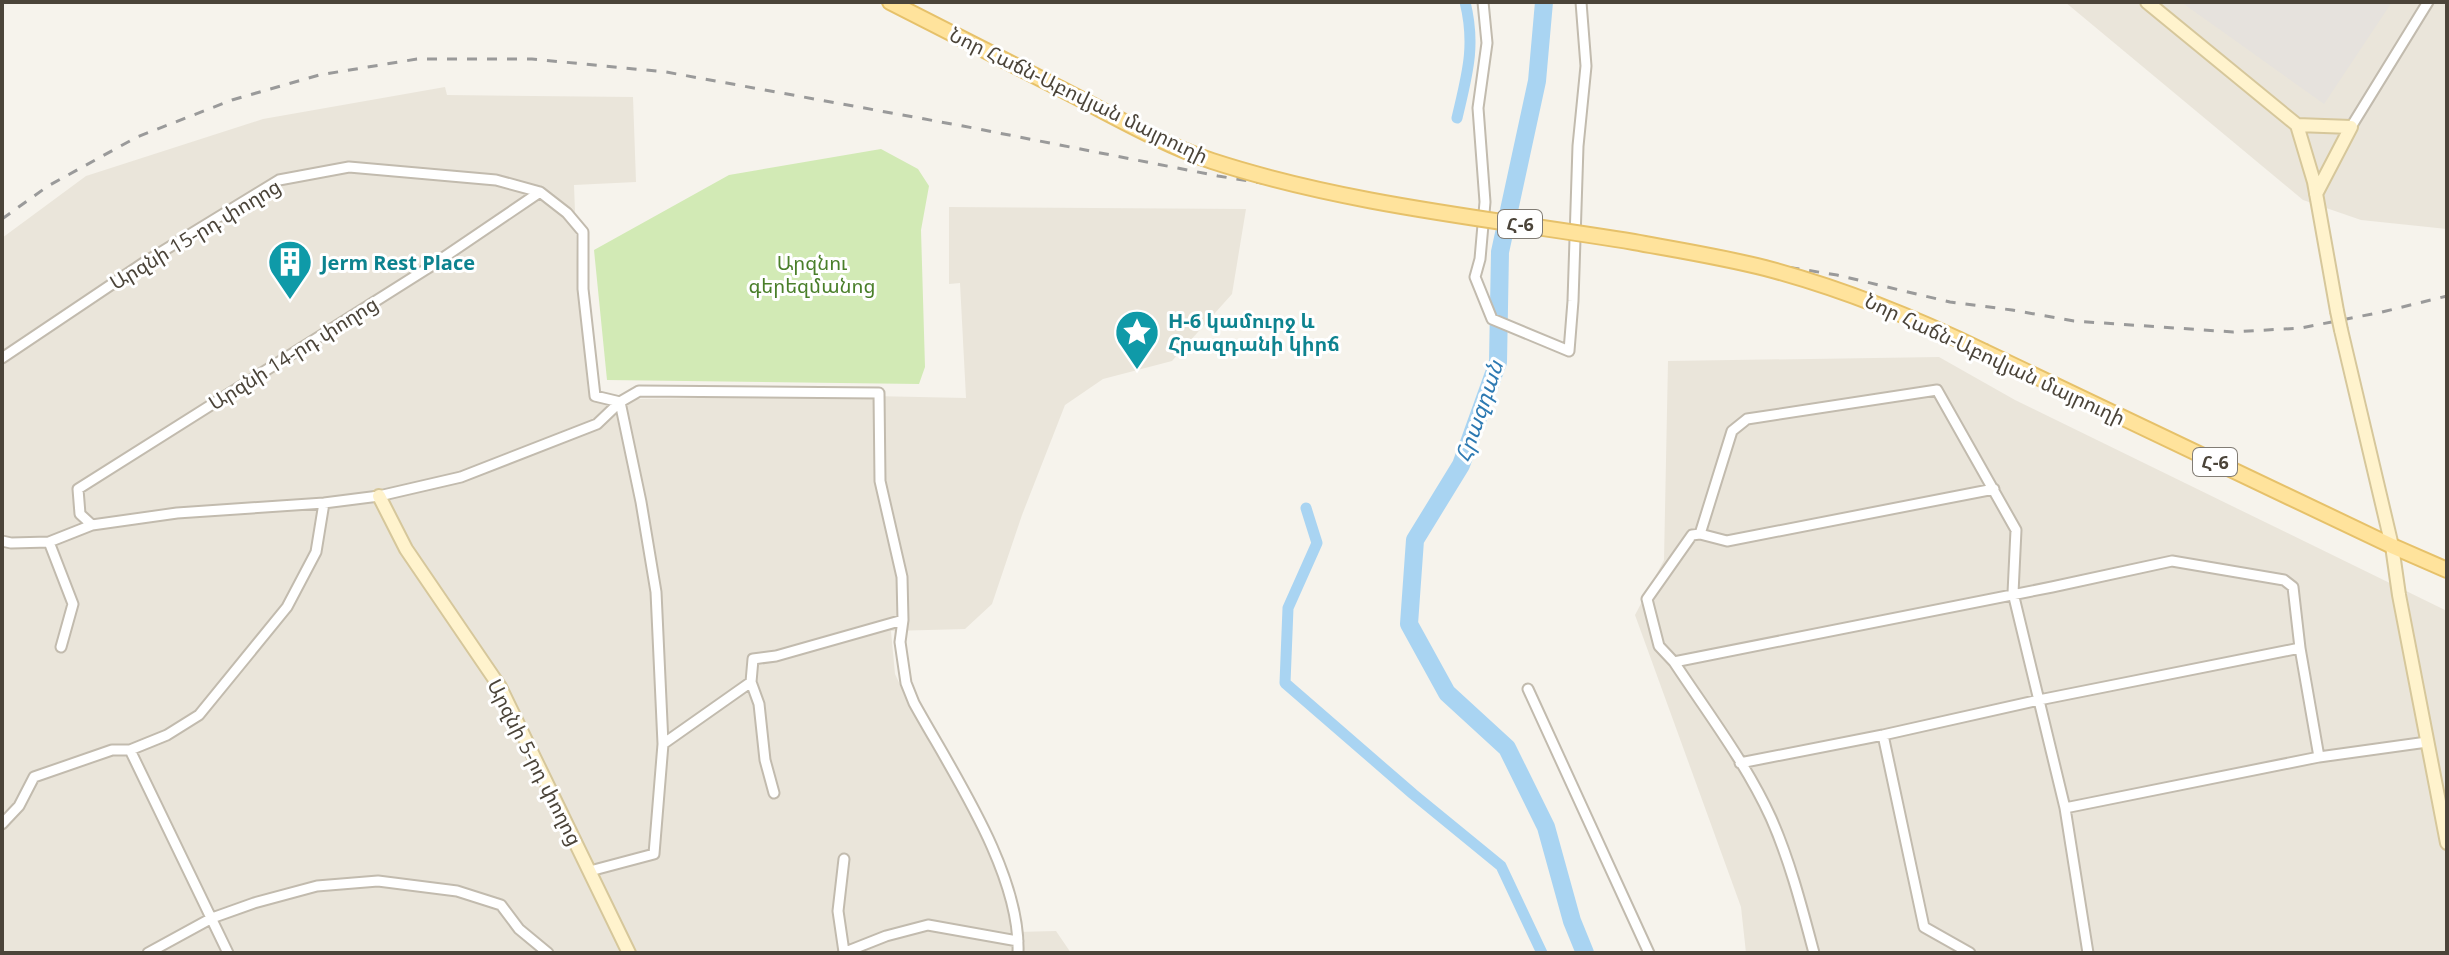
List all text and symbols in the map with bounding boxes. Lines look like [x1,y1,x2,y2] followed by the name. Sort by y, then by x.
[945,21,1213,169] street label: Նոր Հաճն-Աբովյան մայրուղի
[105,172,285,296] street label: Արզնի 15-րդ փողոց
[1498,210,1542,238] road number: Հ-6
[266,238,314,301] building icon: Jerm Rest Place
[319,249,475,276] place label: Jerm Rest Place
[749,249,875,299] park label: Արզնու գերեզմանոց
[1860,287,2130,431] street label: Նոր Հաճն-Աբովյան մայրուղի
[203,290,383,416] street label: Արզնի 14-րդ փողոց
[1168,307,1340,357] place label: H-6 կամուրջ և Հրազդանի կիրճ
[1113,308,1161,371] place icon: H-6 կամուրջ և Հրազդանի կիրճ
[1447,356,1510,466] water label: Հրազդան
[2193,448,2237,476] road number: Հ-6
[481,674,589,850] street label: Արզնի 5-րդ փողոց

